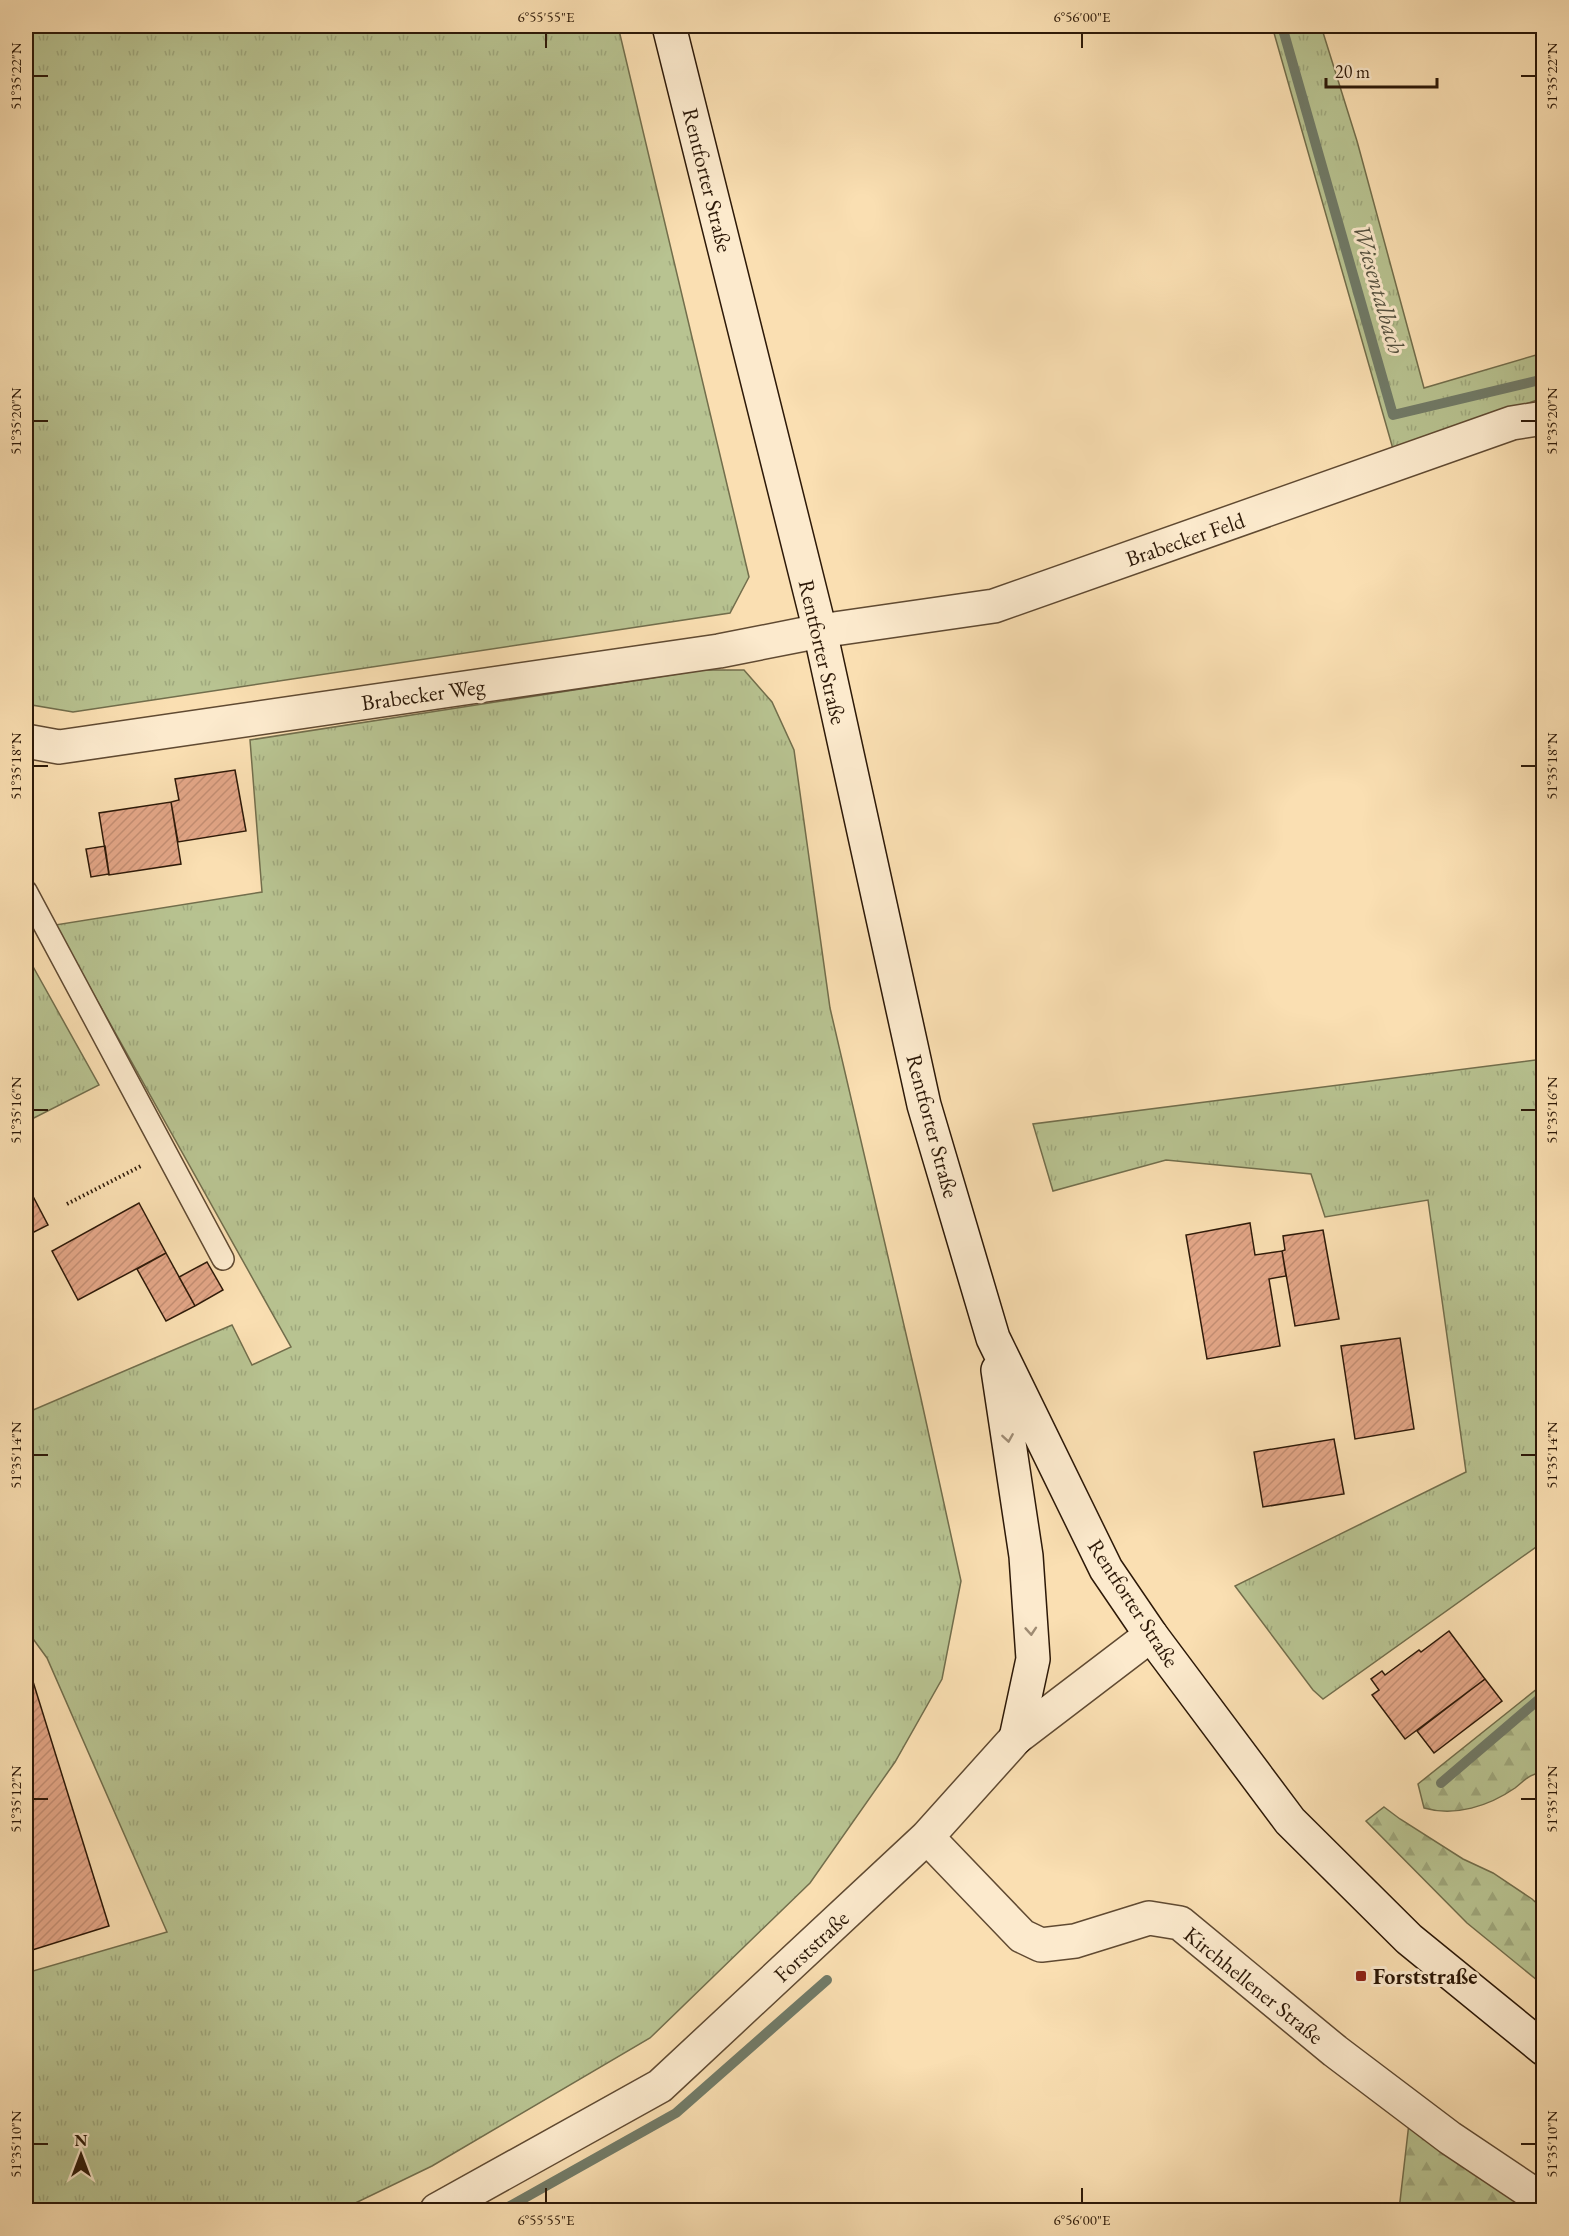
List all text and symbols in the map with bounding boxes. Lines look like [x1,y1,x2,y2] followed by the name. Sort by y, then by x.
[518,7,575,26] text: 6°55'55"E
[1054,7,1111,26] text: 6°56'00"E
[6,42,25,110] text: 51°35'22"N
[1542,42,1561,110] text: 51°35'22"N
[1326,51,1437,89] scale bar
[1335,60,1370,83] text: 20 m
[676,105,740,256] street label: Rentforter Straße
[1346,221,1413,358] water label: Wiesentalbach
[6,387,25,455] text: 51°35'20"N
[1542,387,1561,455] text: 51°35'20"N
[1122,505,1249,573] street label: Brabecker Feld
[792,577,853,728] street label: Rentforter Straße
[359,671,487,718] street label: Brabecker Weg
[6,732,25,800] text: 51°35'18"N
[1542,732,1561,800] text: 51°35'18"N
[899,1051,966,1202] street label: Rentforter Straße
[6,1076,25,1144] text: 51°35'16"N
[1542,1076,1561,1144] text: 51°35'16"N
[6,1421,25,1489] text: 51°35'14"N
[1542,1421,1561,1489] text: 51°35'14"N
[1001,1432,1014,1442] one-way arrow
[1081,1533,1186,1673] street label: Rentforter Straße
[1024,1626,1037,1635] one-way arrow
[6,1765,25,1833] text: 51°35'12"N
[1542,1765,1561,1833] text: 51°35'12"N
[768,1904,855,1989] street label: Forststraße
[1178,1920,1330,2051] street label: Kirchhellener Straße
[1373,1962,1478,1991] place label: Forststraße
[1354,1969,1368,1983] marker: Forststraße
[6,2110,25,2178] text: 51°35'10"N
[1542,2110,1561,2178] text: 51°35'10"N
[51,2125,111,2185] north arrow
[75,2130,88,2151] text: N
[518,2210,575,2229] text: 6°55'55"E
[1054,2210,1111,2229] text: 6°56'00"E

